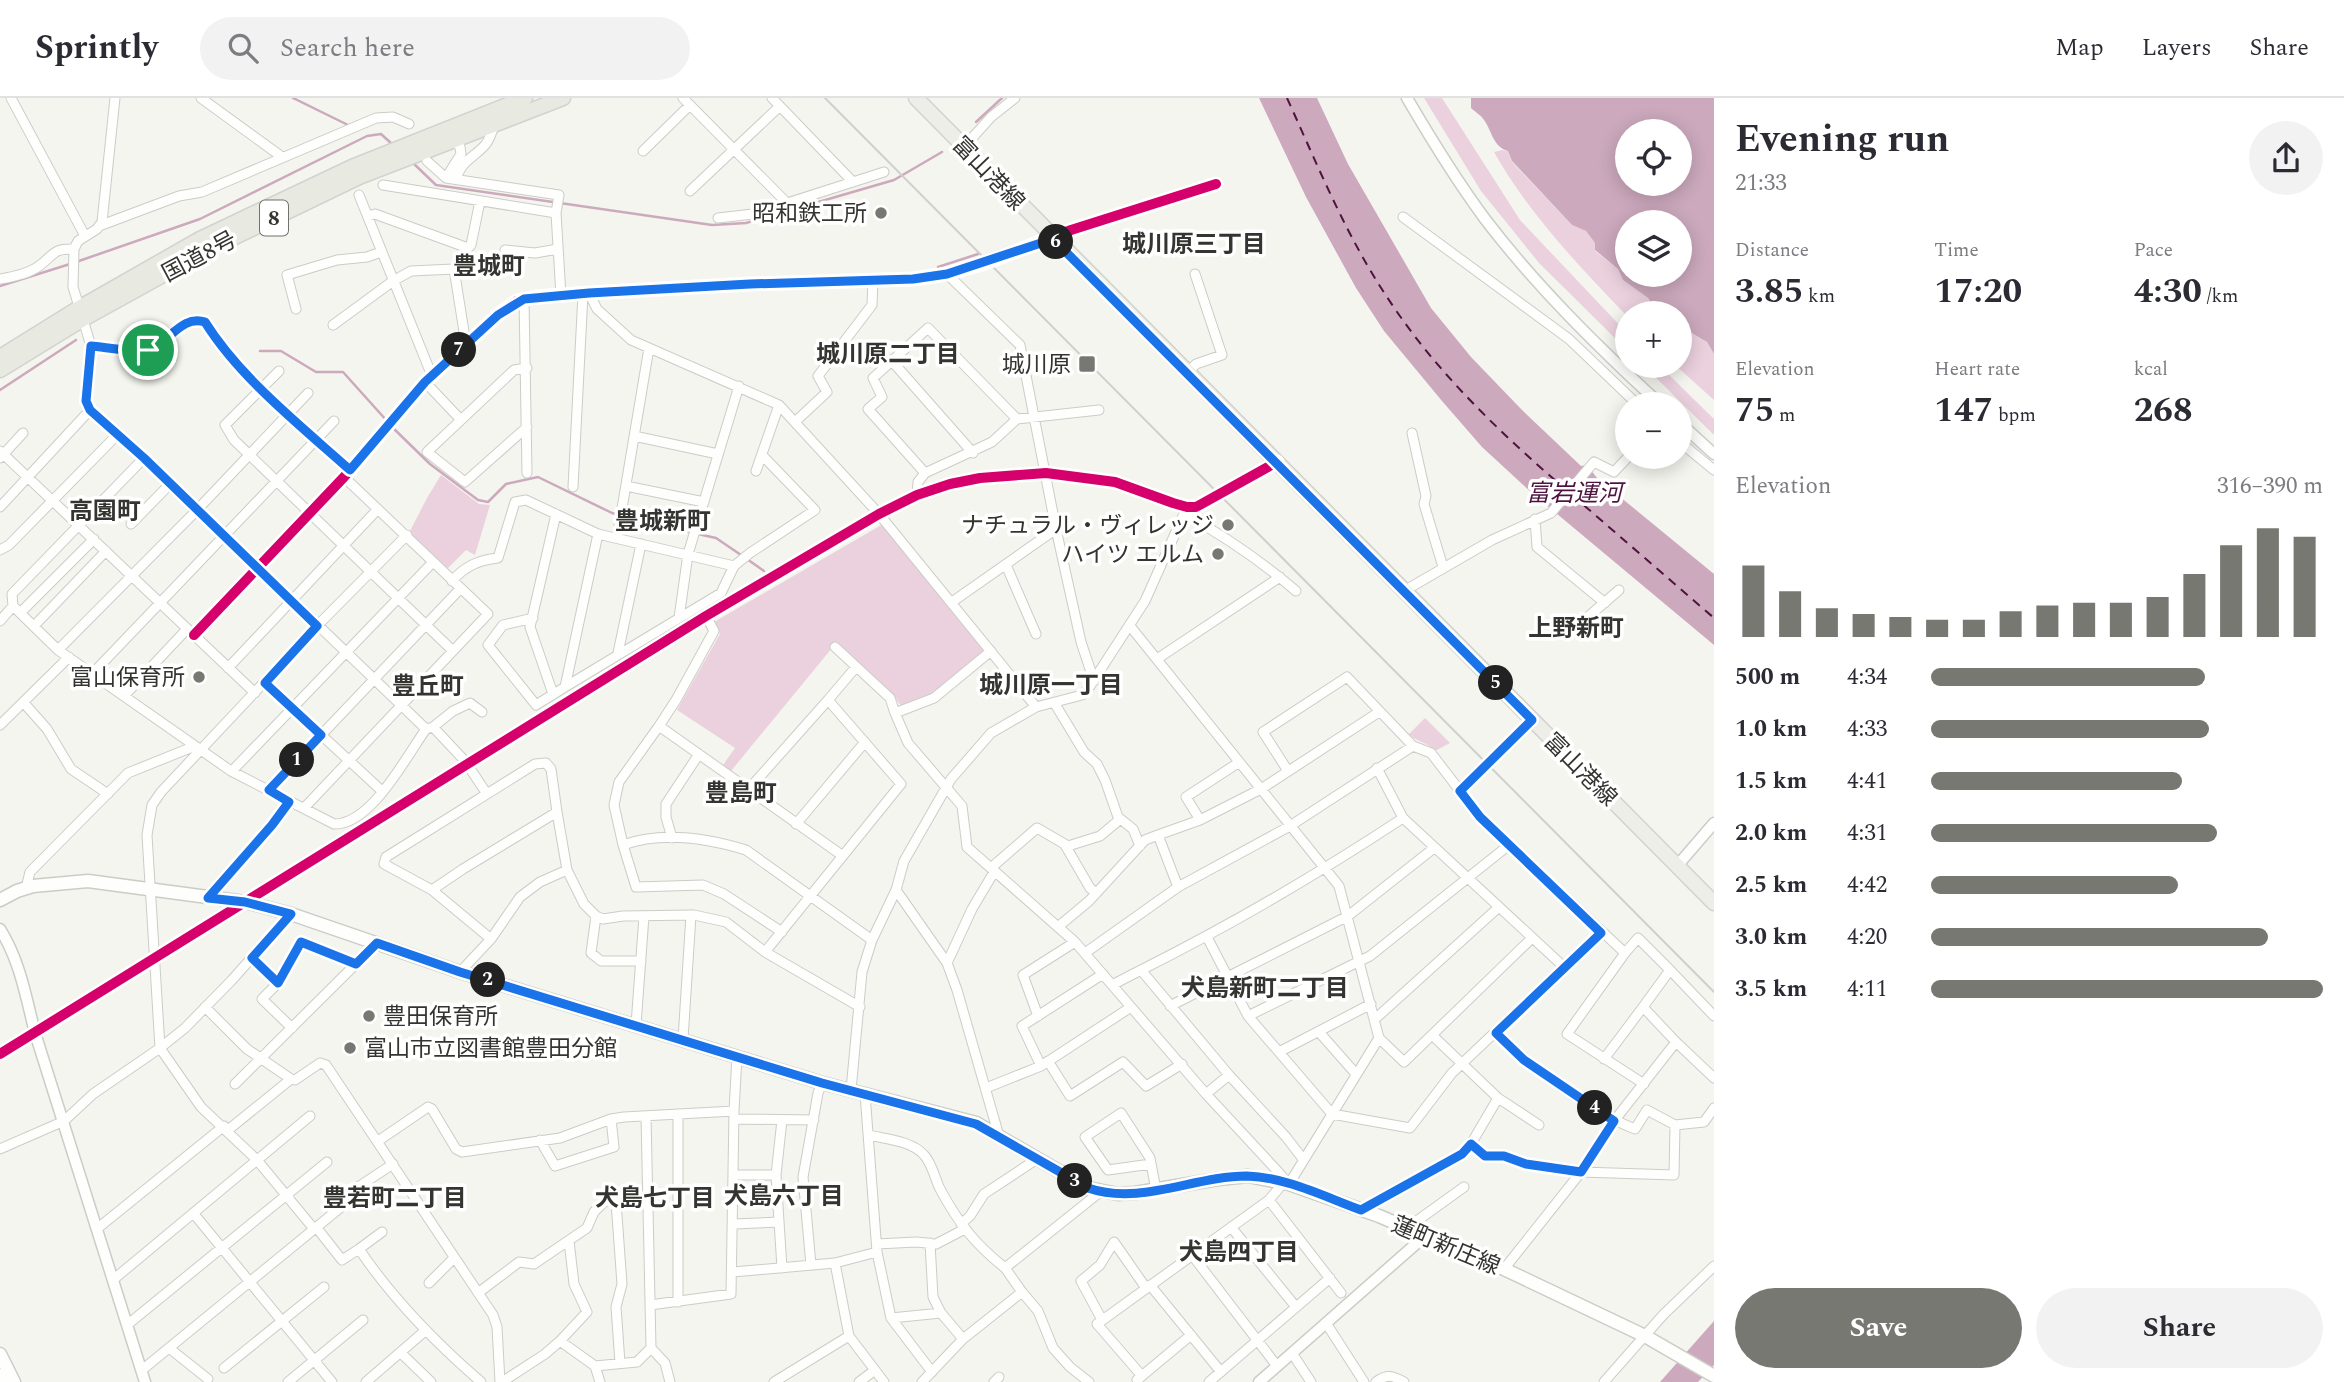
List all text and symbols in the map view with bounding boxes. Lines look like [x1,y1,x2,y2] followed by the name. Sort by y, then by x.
[200,17,690,80] search box
[35,23,158,73] text: Sprintly
[280,28,415,68] text: Search here
[224,29,262,67] icon: search
[2055,30,2104,66] text: Map
[2142,30,2212,66] text: Layers
[2250,30,2309,66] text: Share
[1735,111,1949,169] text: Evening run
[1615,119,1692,469] map controls
[1615,119,1692,196] button: locate
[2249,121,2323,195] button: share
[943,129,1032,219] street label: 富山港線
[1735,166,1787,201] text: 21:33
[752,197,867,232] place label: 昭和鉄工所
[260,200,288,236] road number: 8
[873,205,889,221] marker: 昭和鉄工所
[1615,210,1692,287] button: layers
[156,223,243,292] street label: 国道8号
[1038,225,1074,260] pin: 6
[1050,227,1061,256] text: 6
[1122,227,1266,263] district label: 城川原三丁目
[1735,236,1809,265] text: Distance
[1934,236,1979,265] text: Time
[2134,236,2173,265] text: Pace
[453,249,525,285] district label: 豊城町
[1735,265,1803,318] text: 3.85
[1934,265,2022,318] text: 17:20
[2134,265,2202,318] text: 4:30
[1803,282,1835,311] text: km
[2202,282,2238,311] text: /km
[1615,301,1692,378] button: +
[118,320,178,380] pin
[129,331,167,369] icon: arrive
[442,332,476,368] pin: 7
[453,335,464,364] text: 7
[816,337,960,373] district label: 城川原二丁目
[1002,348,1071,383] place label: 城川原
[1077,354,1097,374] marker: 城川原
[1735,355,1815,384] text: Elevation
[1934,355,2020,384] text: Heart rate
[2134,355,2168,384] text: kcal
[1735,384,1774,437] text: 75
[1934,384,1993,437] text: 147
[2134,384,2193,437] text: 268
[1615,392,1692,469] button: −
[1774,401,1795,430] text: m
[1993,401,2036,430] text: bpm
[1735,469,1831,504] text: Elevation
[2217,469,2323,504] text: 316–390 m
[1526,476,1626,512] water label: 富岩運河
[69,494,141,530] district label: 高園町
[615,504,711,540] district label: 豊城新町
[961,509,1214,544] place label: ナチュラル・ヴィレッジ
[1220,517,1236,533] marker: ナチュラル・ヴィレッジ
[1061,538,1204,573] place label: ハイツ エルム
[1210,546,1226,562] marker: ハイツ エルム
[1528,611,1624,647] district label: 上野新町
[1735,660,1800,695] text: 500 m
[1847,660,1887,695] text: 4:34
[70,661,185,696] place label: 富山保育所
[1478,666,1514,700] pin: 5
[979,668,1123,704] district label: 城川原一丁目
[1490,668,1501,697] text: 5
[191,669,207,685] marker: 富山保育所
[392,669,464,705] district label: 豊丘町
[1735,712,1807,747] text: 1.0 km
[1847,712,1887,747] text: 4:33
[1535,725,1625,815] street label: 富山港線
[280,742,314,778] pin: 1
[291,745,302,774] text: 1
[1735,764,1807,799] text: 1.5 km
[1847,764,1887,799] text: 4:41
[705,776,777,812] district label: 豊島町
[1735,816,1807,851] text: 2.0 km
[1847,816,1887,851] text: 4:31
[1735,868,1807,903] text: 2.5 km
[1847,868,1887,903] text: 4:42
[1735,920,1807,955] text: 3.0 km
[1847,920,1887,955] text: 4:20
[470,962,505,998] pin: 2
[482,965,493,994] text: 2
[1181,971,1349,1007] district label: 犬島新町二丁目
[1735,972,1807,1007] text: 3.5 km
[1847,972,1887,1007] text: 4:11
[383,1000,498,1035] place label: 豊田保育所
[361,1008,377,1024] marker: 豊田保育所
[364,1032,617,1067] place label: 富山市立図書館豊田分館
[342,1040,358,1056] marker: 富山市立図書館豊田分館
[1578,1090,1612,1126] pin: 4
[1589,1093,1600,1122] text: 4
[1058,1164,1092,1198] pin: 3
[1069,1166,1080,1195] text: 3
[724,1179,844,1215] district label: 犬島六丁目
[323,1181,467,1217] district label: 豊若町二丁目
[595,1181,715,1217] district label: 犬島七丁目
[1386,1208,1505,1285] street label: 蓮町新庄線
[1179,1235,1299,1271] district label: 犬島四丁目
[1735,1288,2022,1368] button: Save
[2036,1288,2323,1368] button: Share

